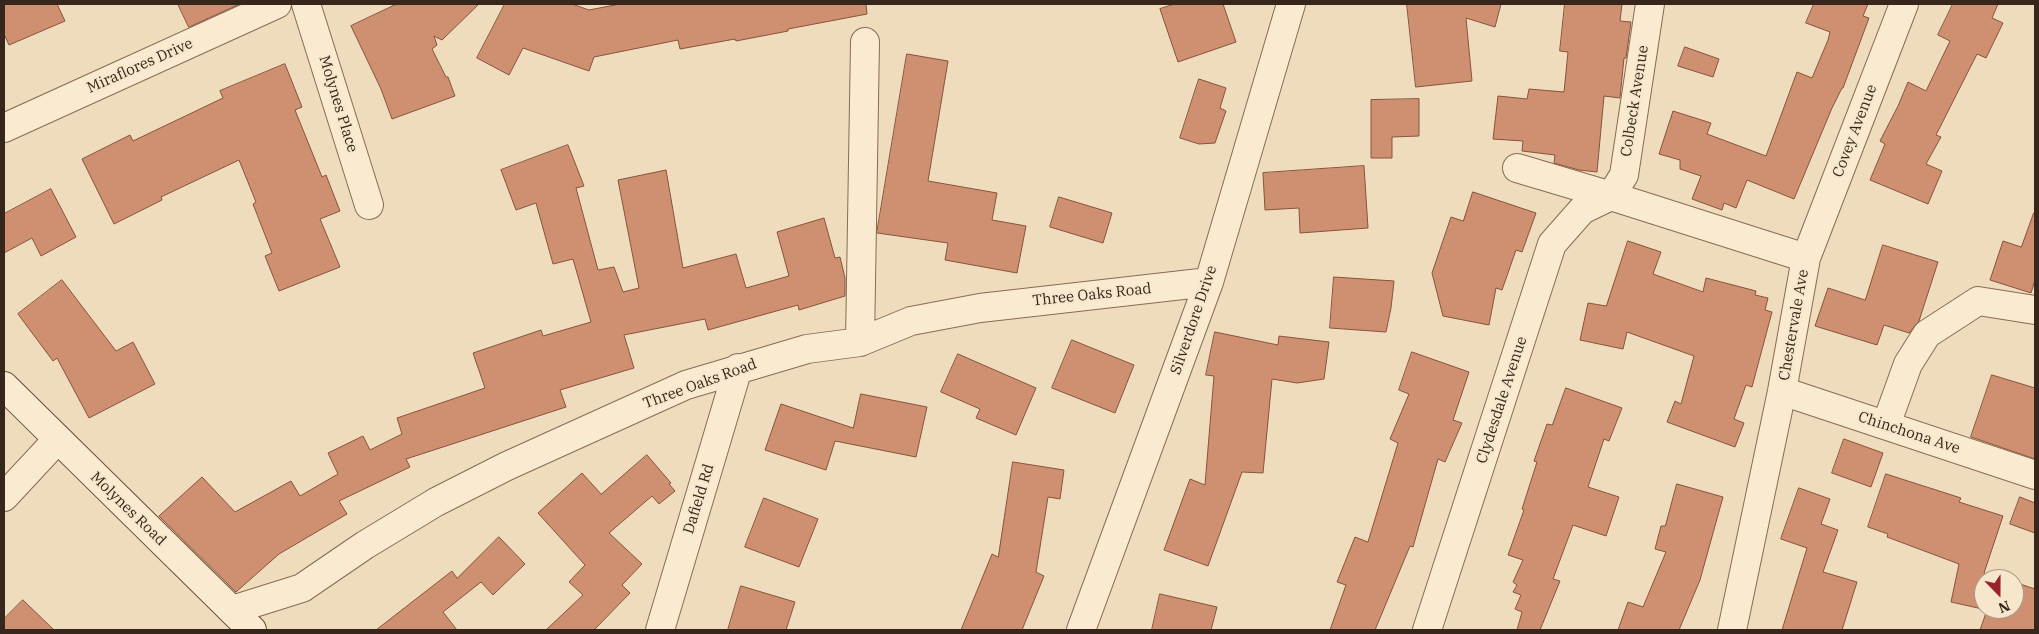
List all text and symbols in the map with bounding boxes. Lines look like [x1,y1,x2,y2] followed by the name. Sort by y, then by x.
[84,35,196,97] street label: Miraflores Drive
[1617,44,1653,158] street label: Colbeck Avenue
[315,53,361,155] street label: Molynes Place
[1829,82,1881,180] street label: Covey Avenue
[1167,263,1221,377] street label: Silverdore Drive
[1775,268,1813,382] street label: Chestervale Ave
[1032,280,1152,310] street label: Three Oaks Road
[1473,334,1531,466] street label: Clydesdale Avenue
[641,355,759,413] street label: Three Oaks Road
[1856,408,1962,458] street label: Chinchona Ave
[680,462,718,536] street label: Dafield Rd
[86,468,170,550] street label: Molynes Road
[1974,569,2024,619] north arrow
[1996,597,2013,617] text: N

